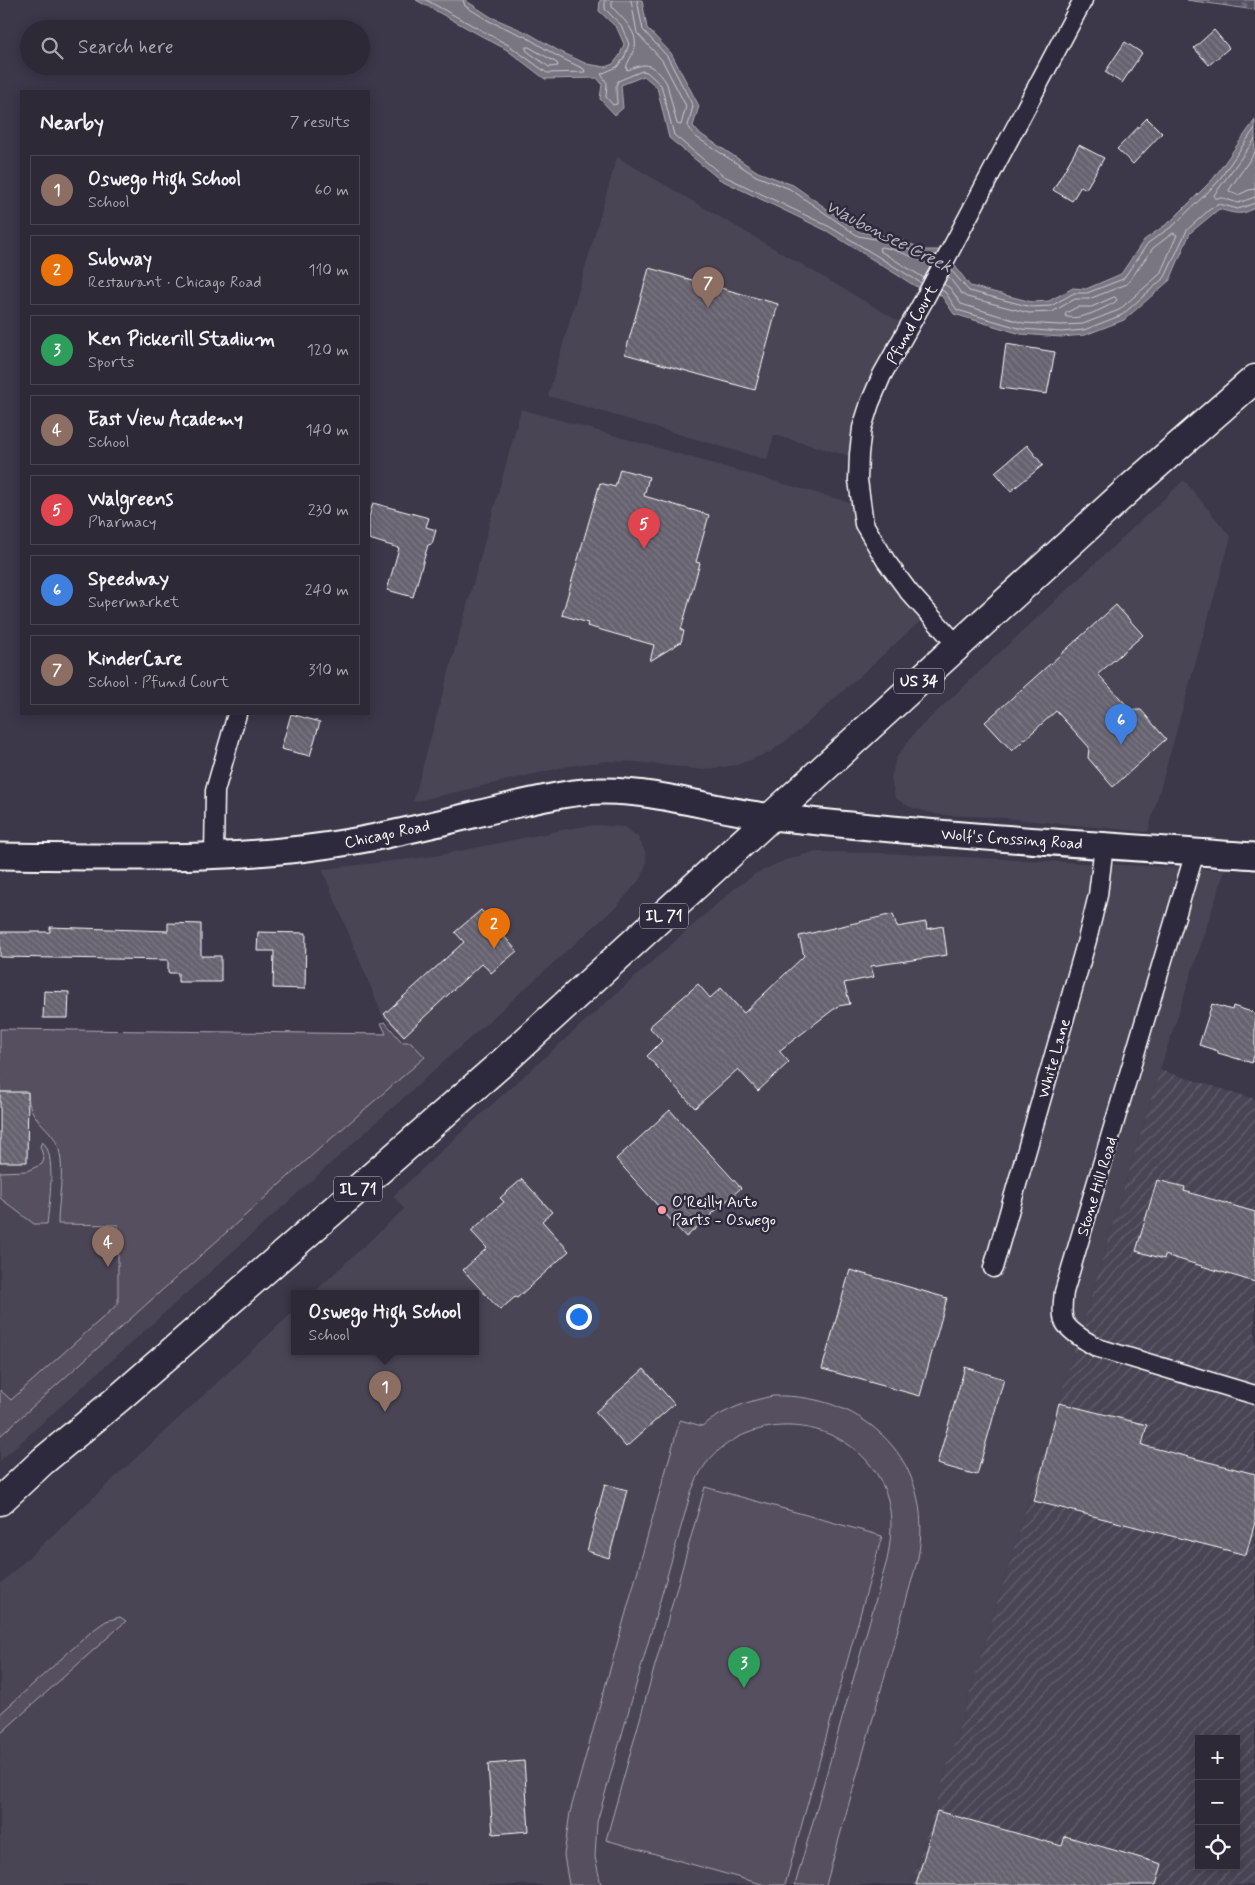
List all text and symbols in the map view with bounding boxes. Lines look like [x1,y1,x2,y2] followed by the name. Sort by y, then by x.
[20,20,370,75] search box
[38,34,66,62] icon: search
[78,35,174,60] text: Search here
[40,109,104,137] text: Nearby
[290,112,350,133] text: 7 results
[88,167,241,192] text: Oswego High School
[53,180,61,201] text: 1
[315,180,349,201] text: 60 m
[88,192,129,213] text: School
[821,195,956,279] water label: Waubonsee Creek
[88,247,152,272] text: Subway
[53,260,61,281] text: 2
[308,260,349,281] text: 110 m
[692,267,724,308] pin: 7
[88,272,262,293] text: Restaurant · Chicago Road
[882,281,943,368] street label: Pfund Court
[88,327,275,352] text: Ken Pickerill Stadium
[53,340,61,361] text: 3
[307,340,349,361] text: 120 m
[88,352,134,373] text: Sports
[88,407,243,432] text: East View Academy
[52,420,62,441] text: 4
[305,420,349,441] text: 140 m
[88,432,129,453] text: School
[88,487,173,512] text: Walgreens
[52,500,62,521] text: 5
[308,500,349,521] text: 230 m
[628,508,660,549] pin: 5
[88,512,156,533] text: Pharmacy
[88,567,169,592] text: Speedway
[53,580,61,601] text: 6
[305,580,349,601] text: 240 m
[88,592,179,613] text: Supermarket
[88,647,182,672] text: KinderCare
[52,660,62,681] text: 7
[308,660,349,681] text: 310 m
[894,668,944,694] road number: US 34
[88,672,229,693] text: School · Pfund Court
[1105,704,1137,745] pin: 6
[343,815,432,854] street label: Chicago Road
[940,824,1083,855] street label: Wolf's Crossing Road
[640,904,688,928] road number: IL 71
[478,908,510,949] pin: 2
[1033,1016,1076,1101] street label: White Lane
[1072,1134,1123,1239] street label: Stone Hill Road
[334,1176,382,1202] road number: IL 71
[672,1192,776,1232] place label: O'Reilly Auto Parts - Oswego
[656,1204,668,1216] marker: O'Reilly Auto Parts - Oswego
[92,1226,124,1267] pin: 4
[291,1290,479,1355] popup
[309,1300,461,1325] text: Oswego High School
[566,1304,592,1330] your location
[309,1325,350,1346] text: School
[369,1371,401,1412] pin: 1
[728,1647,760,1688] pin: 3
[1195,1735,1240,1870] map controls
[1195,1735,1240,1780] button: +
[1195,1780,1240,1825] button: −
[1195,1825,1240,1870] button: locate

